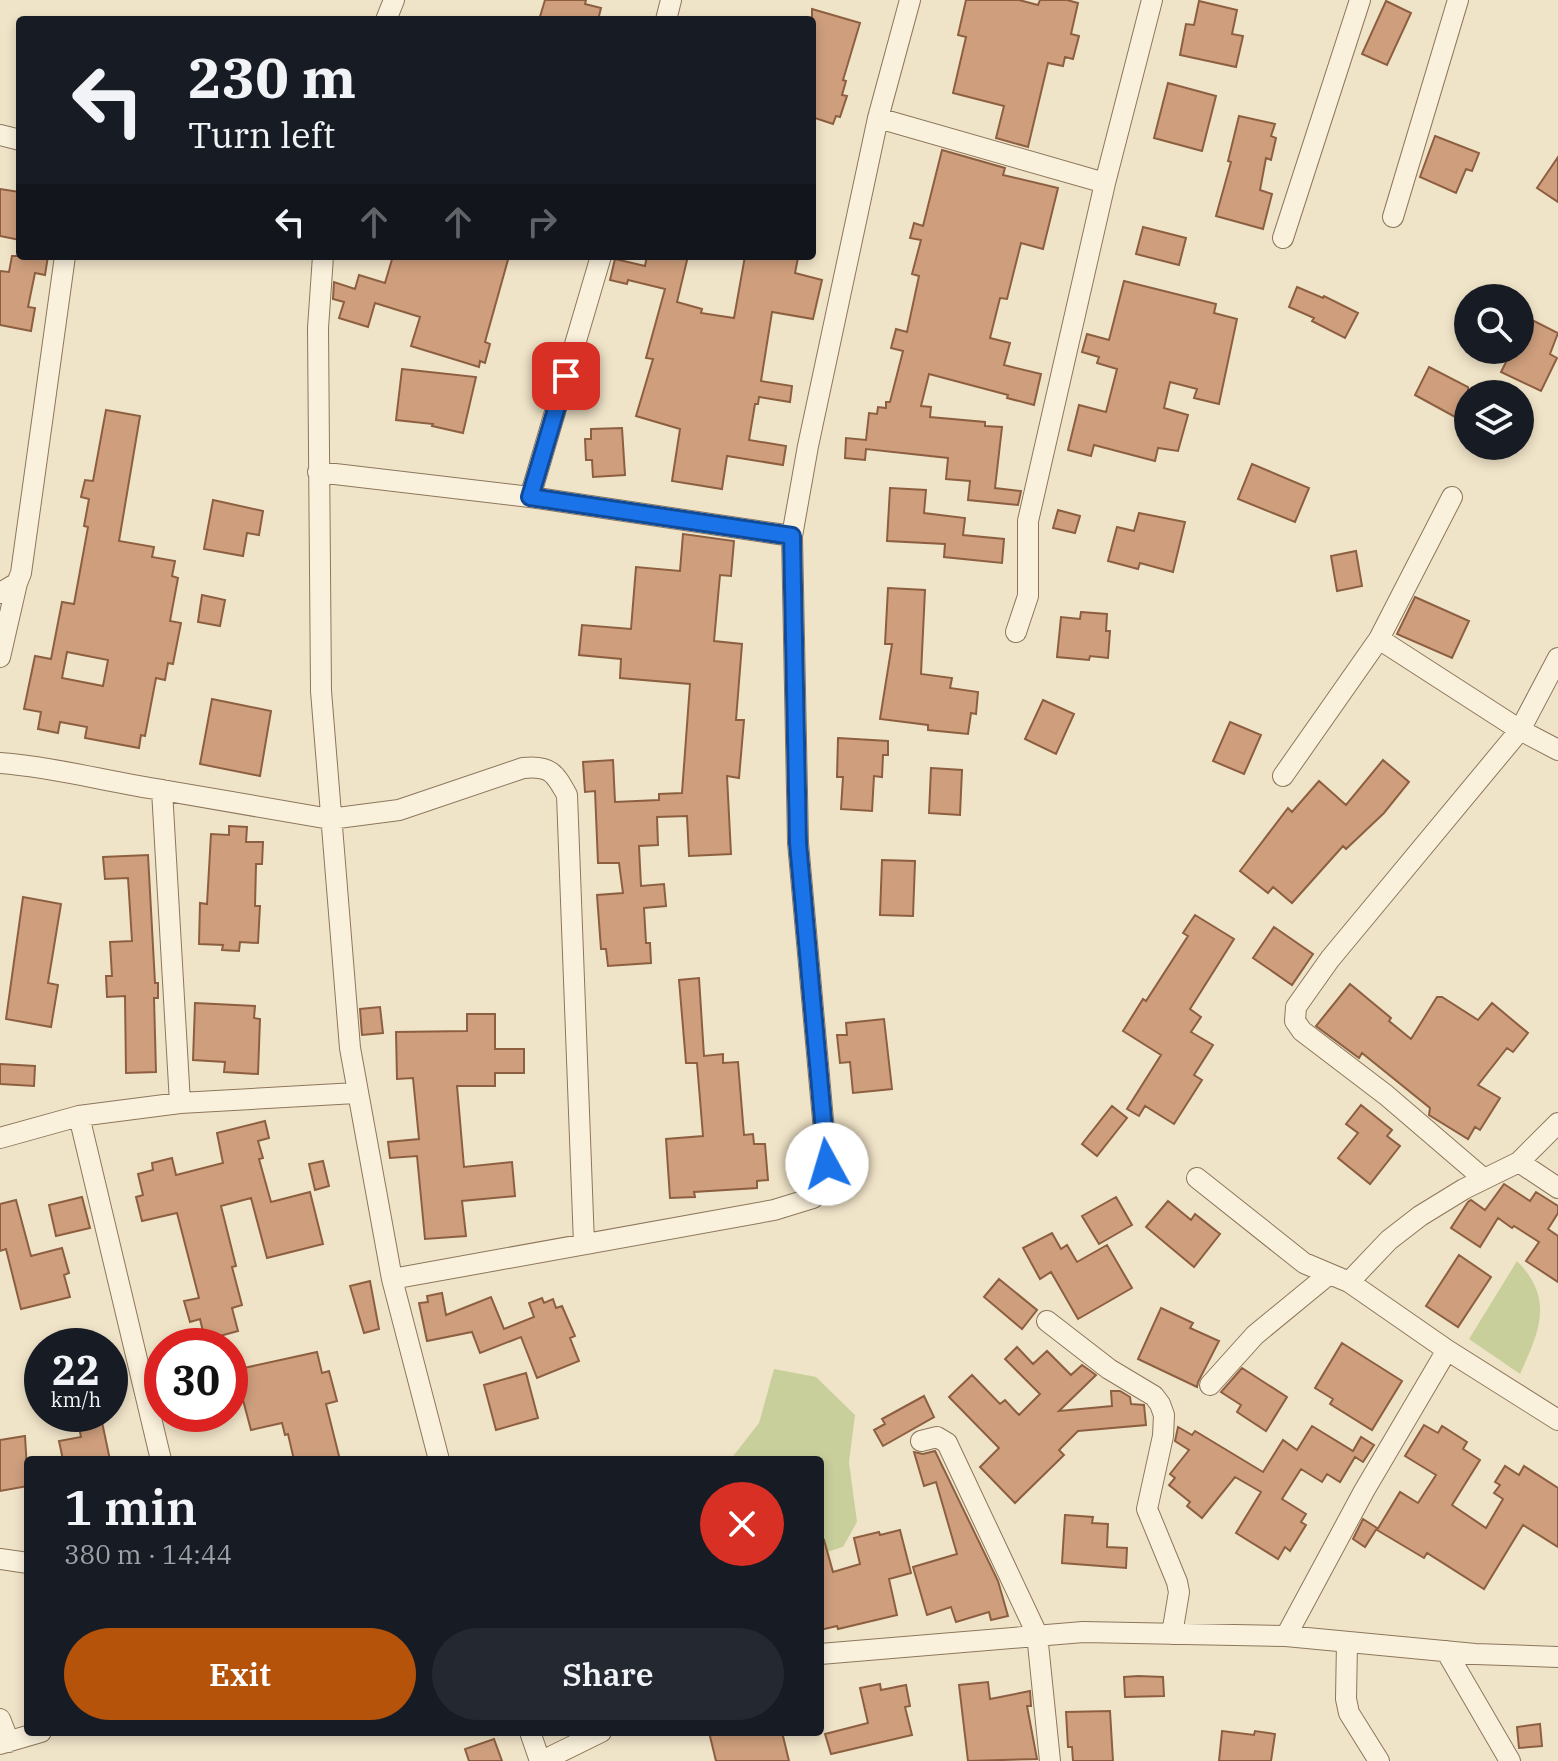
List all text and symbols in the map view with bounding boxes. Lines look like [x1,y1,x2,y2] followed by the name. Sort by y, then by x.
[188,41,356,113] text: 230 m
[56,48,160,152] icon: left
[188,111,335,158] text: Turn left
[268,200,312,244] icon: left
[352,200,396,244] icon: ahead
[436,200,480,244] icon: ahead
[520,200,564,244] icon: right
[1454,284,1534,460] map controls
[1454,284,1534,364] button: search
[532,342,600,410] pin
[544,354,588,398] icon: arrive
[1454,380,1534,460] button: layers
[785,1122,869,1206] position arrow
[144,1328,248,1432] speed limit sign: 30
[52,1344,100,1396] text: 22
[51,1386,101,1413] text: km/h
[64,1476,197,1538] text: 1 min
[700,1482,784,1566] button: close
[64,1537,232,1571] text: 380 m · 14:44
[64,1628,416,1720] button: Exit
[432,1628,784,1720] button: Share

